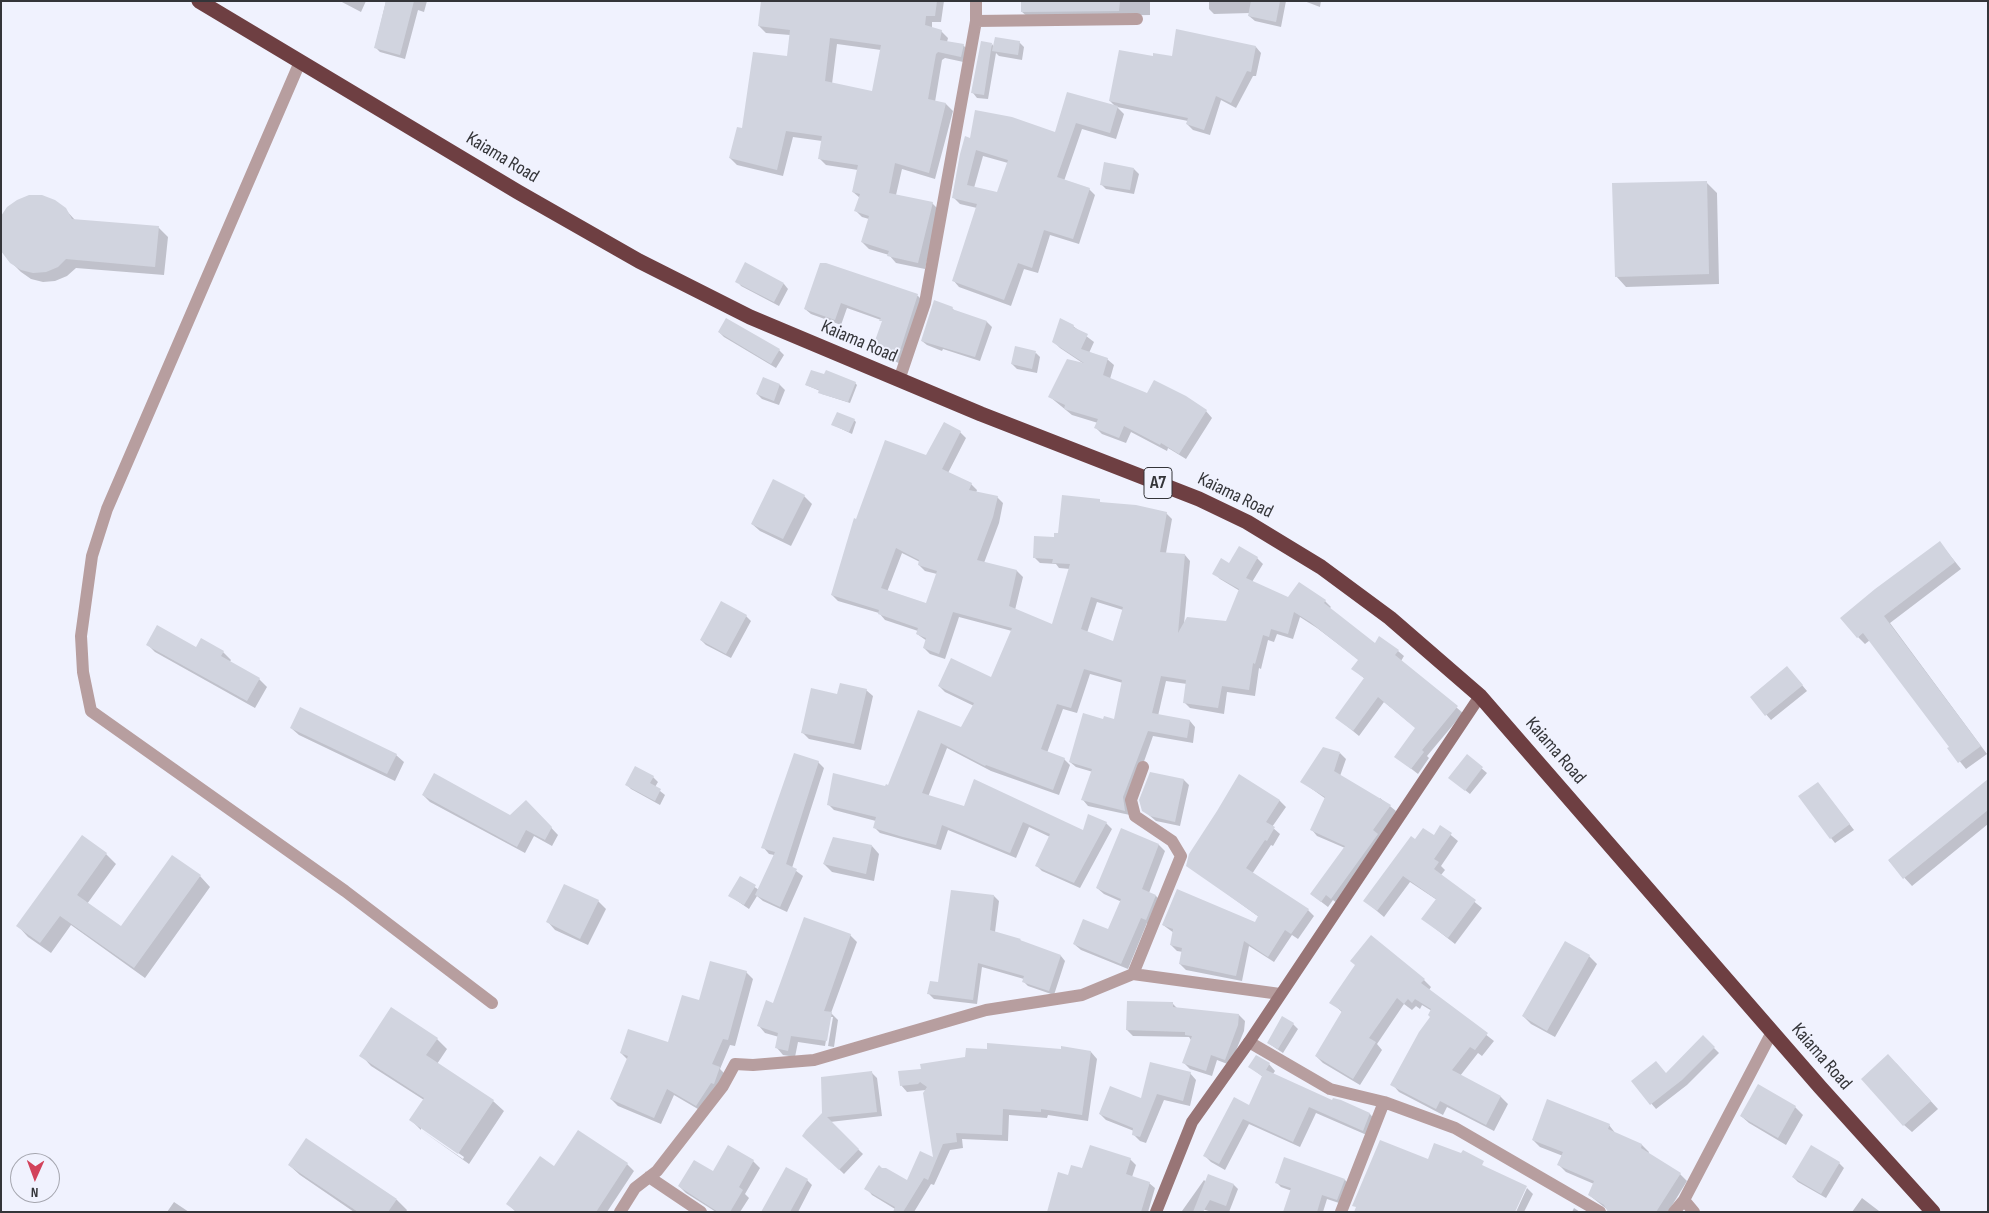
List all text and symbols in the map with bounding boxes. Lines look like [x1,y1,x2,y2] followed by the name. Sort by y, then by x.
[461,127,543,189] street label: Kaiama Road
[817,316,901,368] street label: Kaiama Road
[1144,468,1172,498] road number: A7
[1194,468,1276,524] street label: Kaiama Road
[1520,713,1590,789] street label: Kaiama Road
[1786,1019,1856,1095] street label: Kaiama Road
[10,1153,60,1203] north arrow
[30,1184,39,1201] text: N

